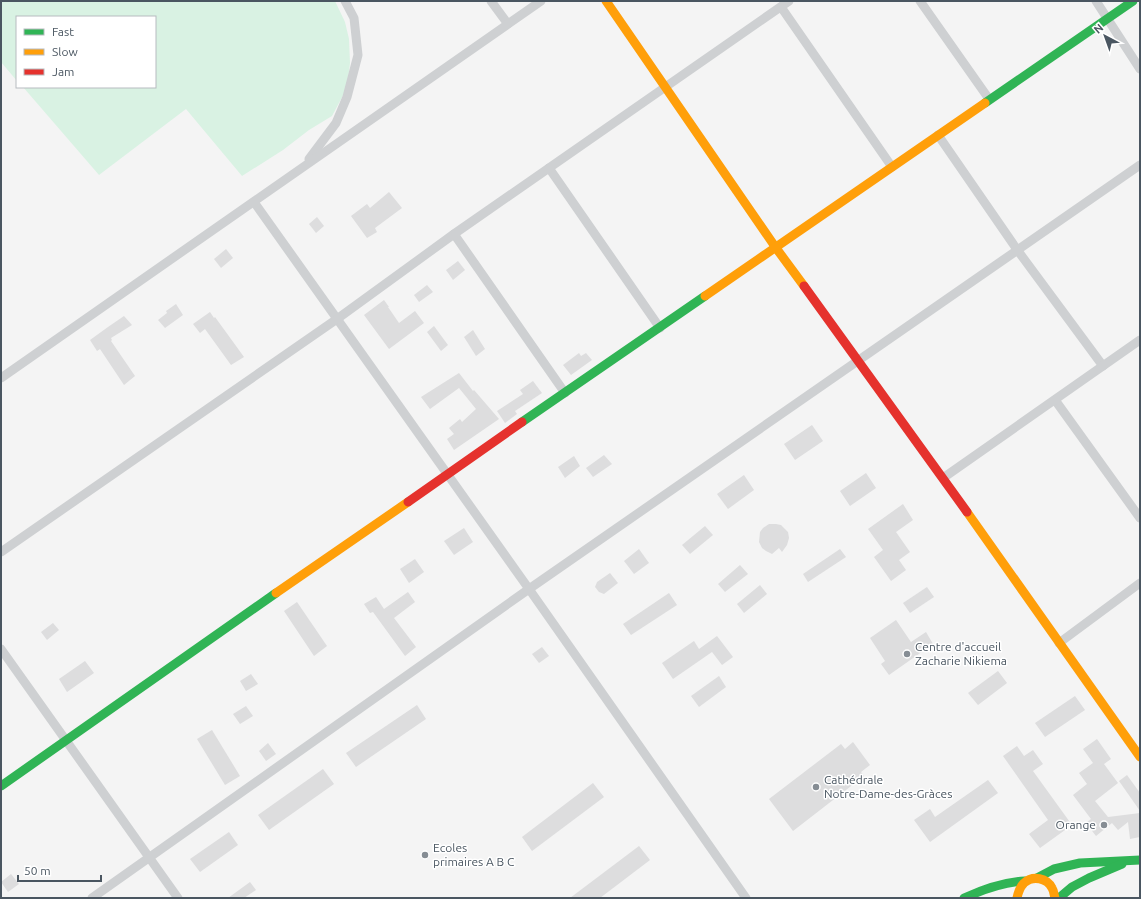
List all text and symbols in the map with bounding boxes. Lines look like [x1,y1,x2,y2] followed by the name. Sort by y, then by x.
[16,16,156,88] legend
[1085,16,1125,56] north arrow
[1091,21,1105,36] text: N
[52,25,74,38] text: Fast
[52,45,78,58] text: Slow
[52,65,74,78] text: Jam
[915,640,1007,667] place label: Centre d'accueil Zacharie Nikiema
[902,649,912,659] marker: Centre d'accueil Zacharie Nikiema
[824,773,952,800] place label: Cathédrale Notre-Dame-des-Gràces
[811,782,821,792] marker: Cathédrale Notre-Dame-des-Gràces
[1056,818,1096,831] place label: Orange
[1099,820,1109,830] marker: Orange
[433,841,515,868] place label: Ecoles primaires A B C
[420,850,430,860] marker: Ecoles primaires A B C
[18,857,101,883] scale bar
[24,864,51,877] text: 50 m

